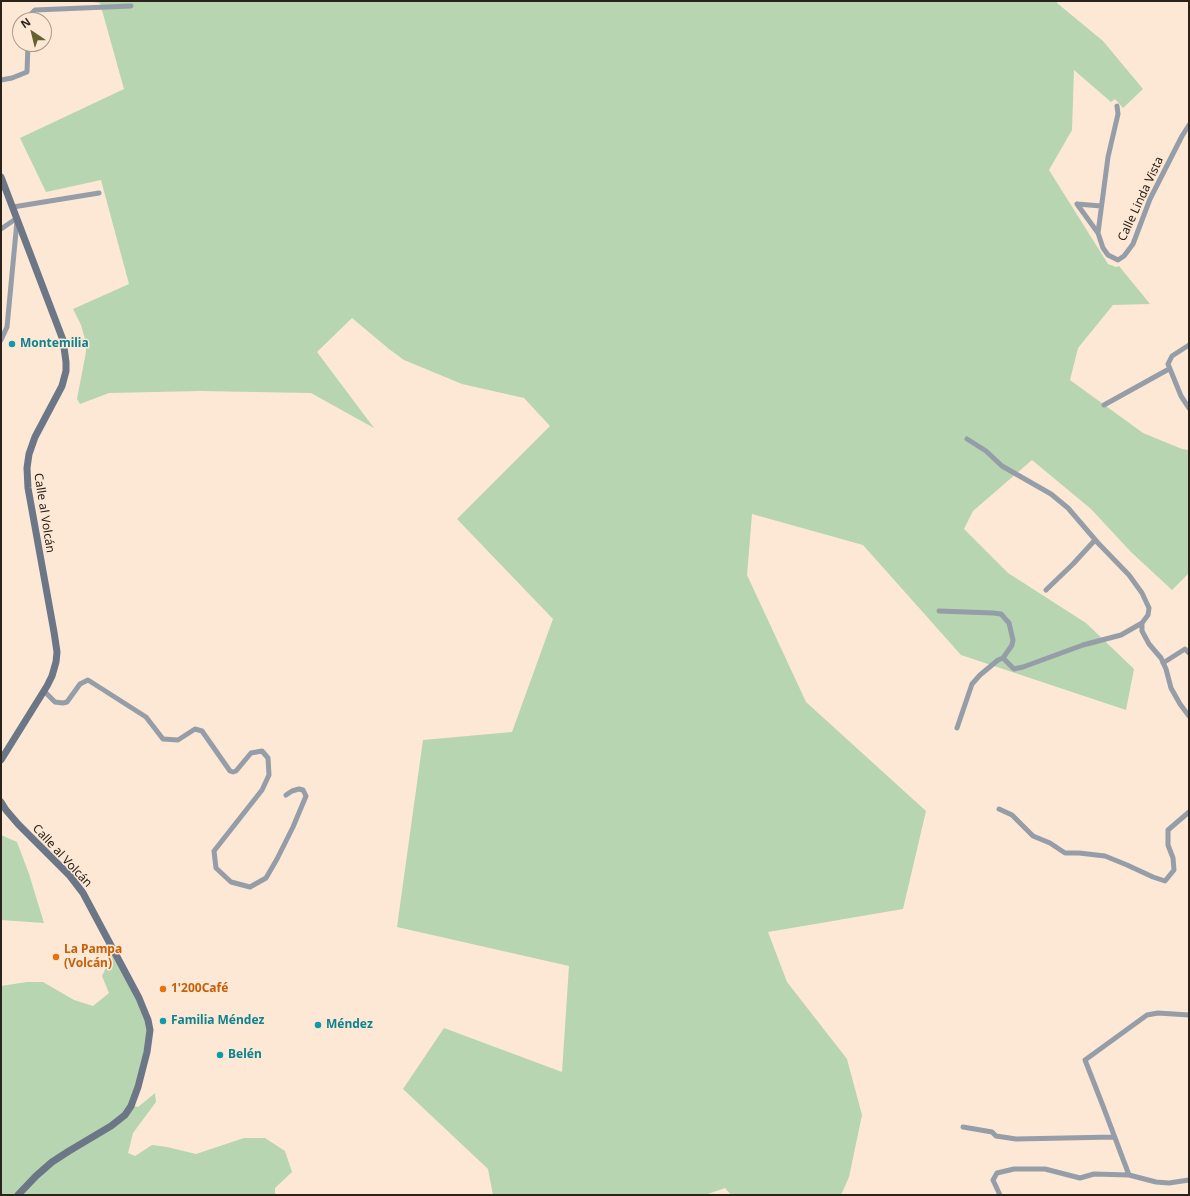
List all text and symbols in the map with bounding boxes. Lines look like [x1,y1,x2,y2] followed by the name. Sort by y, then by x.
[12,12,52,52] north arrow
[17,14,33,31] text: N
[1115,154,1167,244] street label: Calle Linda Vista
[20,337,89,351] place label: Montemilia
[7,339,17,349] marker: Montemilia
[31,472,57,554] street label: Calle al Volcán
[29,822,95,890] street label: Calle al Volcán
[64,943,122,971] place label: La Pampa (Volcán)
[51,952,61,962] marker: La Pampa (Volcán)
[171,982,228,996] place label: 1'200Café
[158,984,168,994] marker: 1'200Café
[171,1014,264,1028] place label: Familia Méndez
[158,1016,168,1026] marker: Familia Méndez
[326,1018,373,1032] place label: Méndez
[313,1020,323,1030] marker: Méndez
[228,1048,262,1062] place label: Belén
[215,1050,225,1060] marker: Belén

